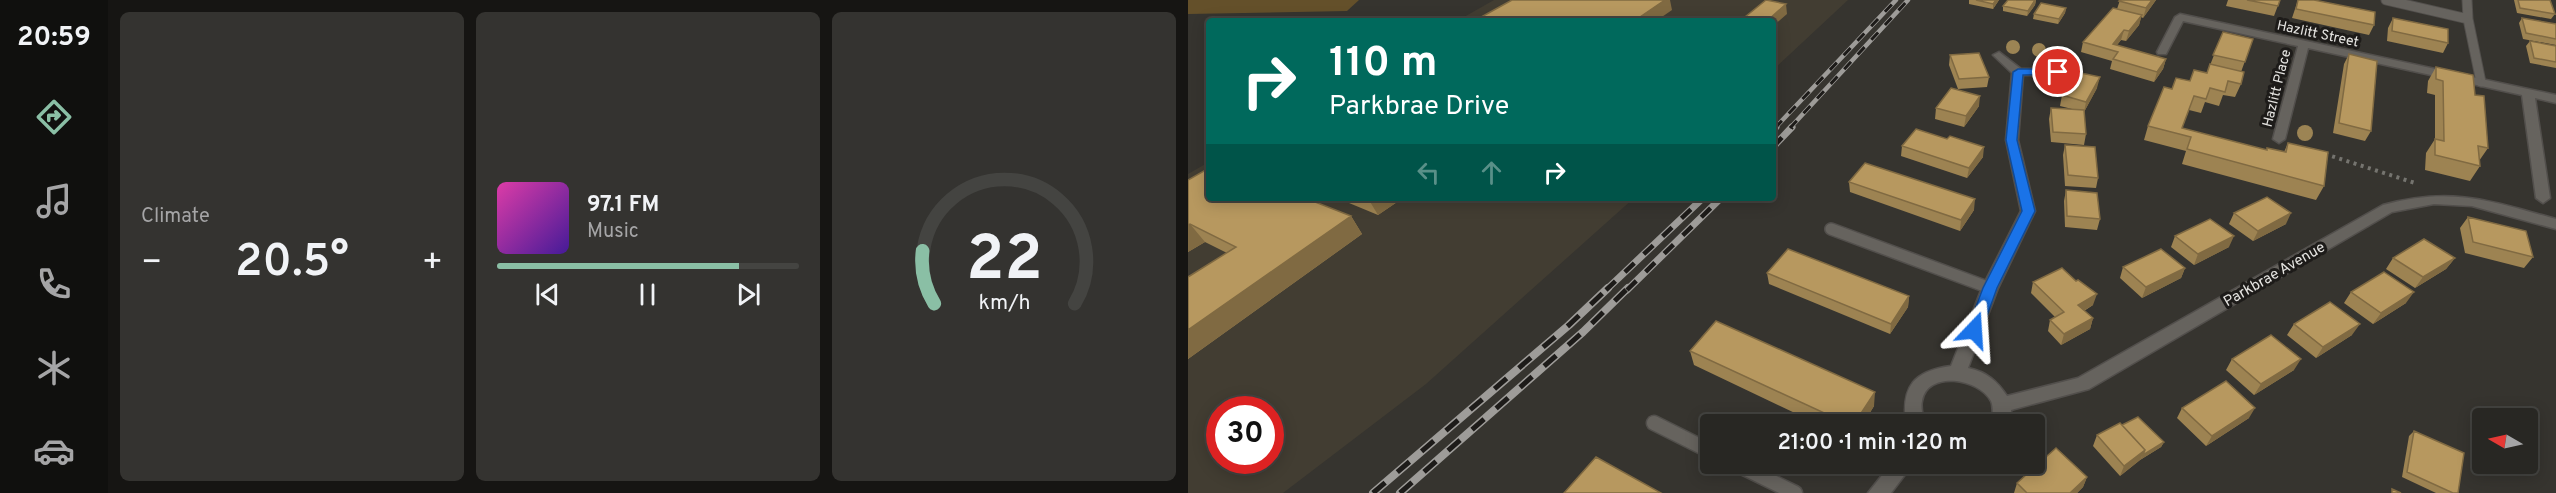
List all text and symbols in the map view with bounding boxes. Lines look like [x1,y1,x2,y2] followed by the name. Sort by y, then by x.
[2275,17,2360,51] street label: Hazlitt Street
[17,21,91,55] text: 20:59
[1329,38,1438,91] text: 110 m
[1230,42,1308,120] icon: right
[2032,46,2083,97] pin
[2260,48,2295,129] street label: Hazlitt Place
[2041,55,2074,88] icon: arrive
[1329,90,1509,124] text: Parkbrae Drive
[33,96,75,138] icon: directions
[1412,156,1445,189] icon: left
[1475,156,1508,189] icon: ahead
[1538,156,1571,189] icon: right
[33,180,75,222] icon: music
[587,192,659,219] text: 97.1 FM
[141,204,210,230] text: Climate
[587,219,639,245] text: Music
[966,223,1042,302] text: 22
[235,235,349,292] text: 20.5°
[2221,239,2329,312] street label: Parkbrae Avenue
[141,243,162,285] text: −
[422,243,443,285] text: +
[33,263,75,305] icon: phone
[531,278,564,311] icon: previous
[631,278,664,311] icon: pause
[732,278,765,311] icon: next
[978,290,1030,317] text: km/h
[1942,298,2006,362] position arrow
[33,347,75,389] icon: climate
[1206,396,1284,474] speed limit sign: 30
[2472,408,2538,474] north arrow
[2472,408,2538,474] map controls
[33,430,75,472] icon: car
[1777,430,1968,457] text: 21:00 · 1 min · 120 m

